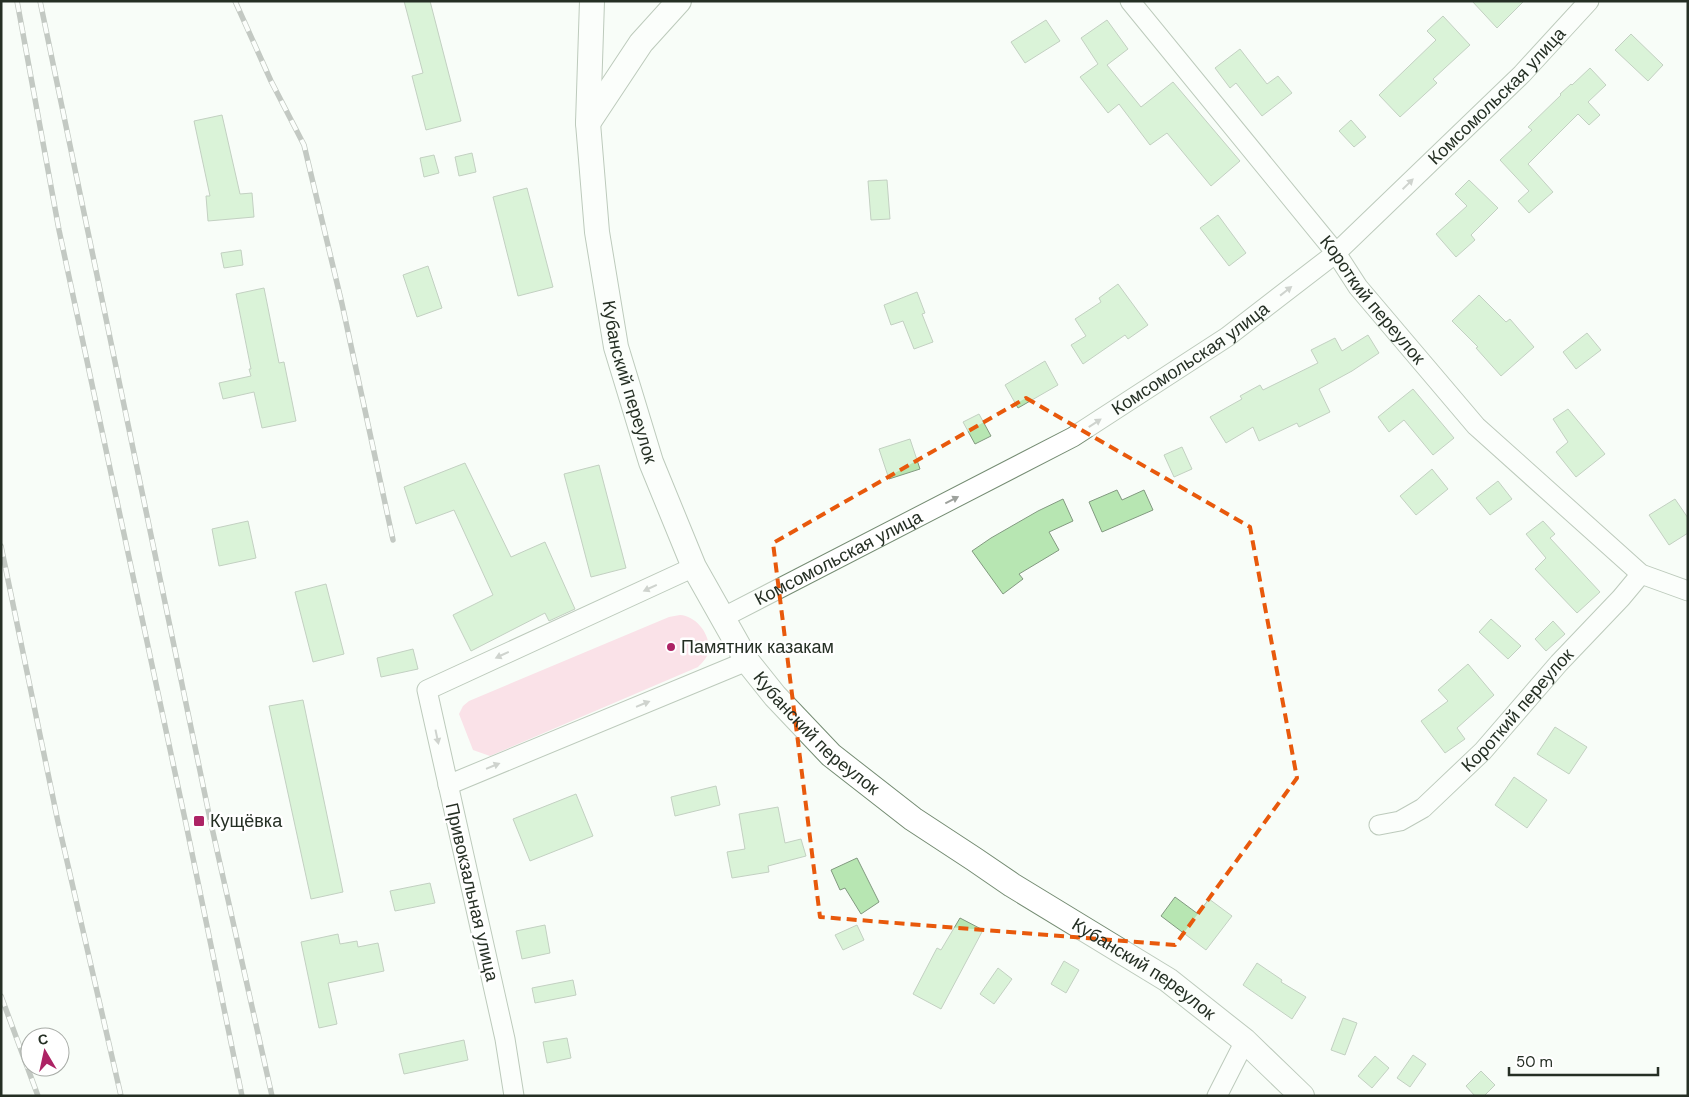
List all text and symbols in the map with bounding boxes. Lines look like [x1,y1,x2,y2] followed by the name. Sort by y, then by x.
[1423,21,1572,170] street label: Комсомольская улица
[1402,178,1414,190] one-way arrow
[1314,230,1431,370] street label: Короткий переулок
[1279,286,1293,296] one-way arrow
[1107,296,1275,421] street label: Комсомольская улица
[596,299,663,466] street label: Кубанский переулок
[1088,418,1102,428] one-way arrow
[945,496,959,504] one-way arrow
[751,504,927,611] street label: Комсомольская улица
[643,584,657,592] one-way arrow
[681,635,834,659] place label: Памятник казакам
[665,641,677,653] marker: Памятник казакам
[1456,643,1579,777] street label: Короткий переулок
[495,652,509,660] one-way arrow
[748,666,884,800] street label: Кубанский переулок
[636,700,651,708] one-way arrow
[434,730,442,746] one-way arrow
[486,762,501,770] one-way arrow
[440,800,504,985] street label: Привокзальная улица
[210,809,283,833] place label: Кущёвка
[192,814,206,828] marker: Кущёвка
[1067,912,1221,1025] street label: Кубанский переулок
[20,1027,70,1077] north arrow
[37,1029,49,1049] text: С
[1509,1044,1658,1076] scale bar
[1516,1052,1553,1072] text: 50 m

